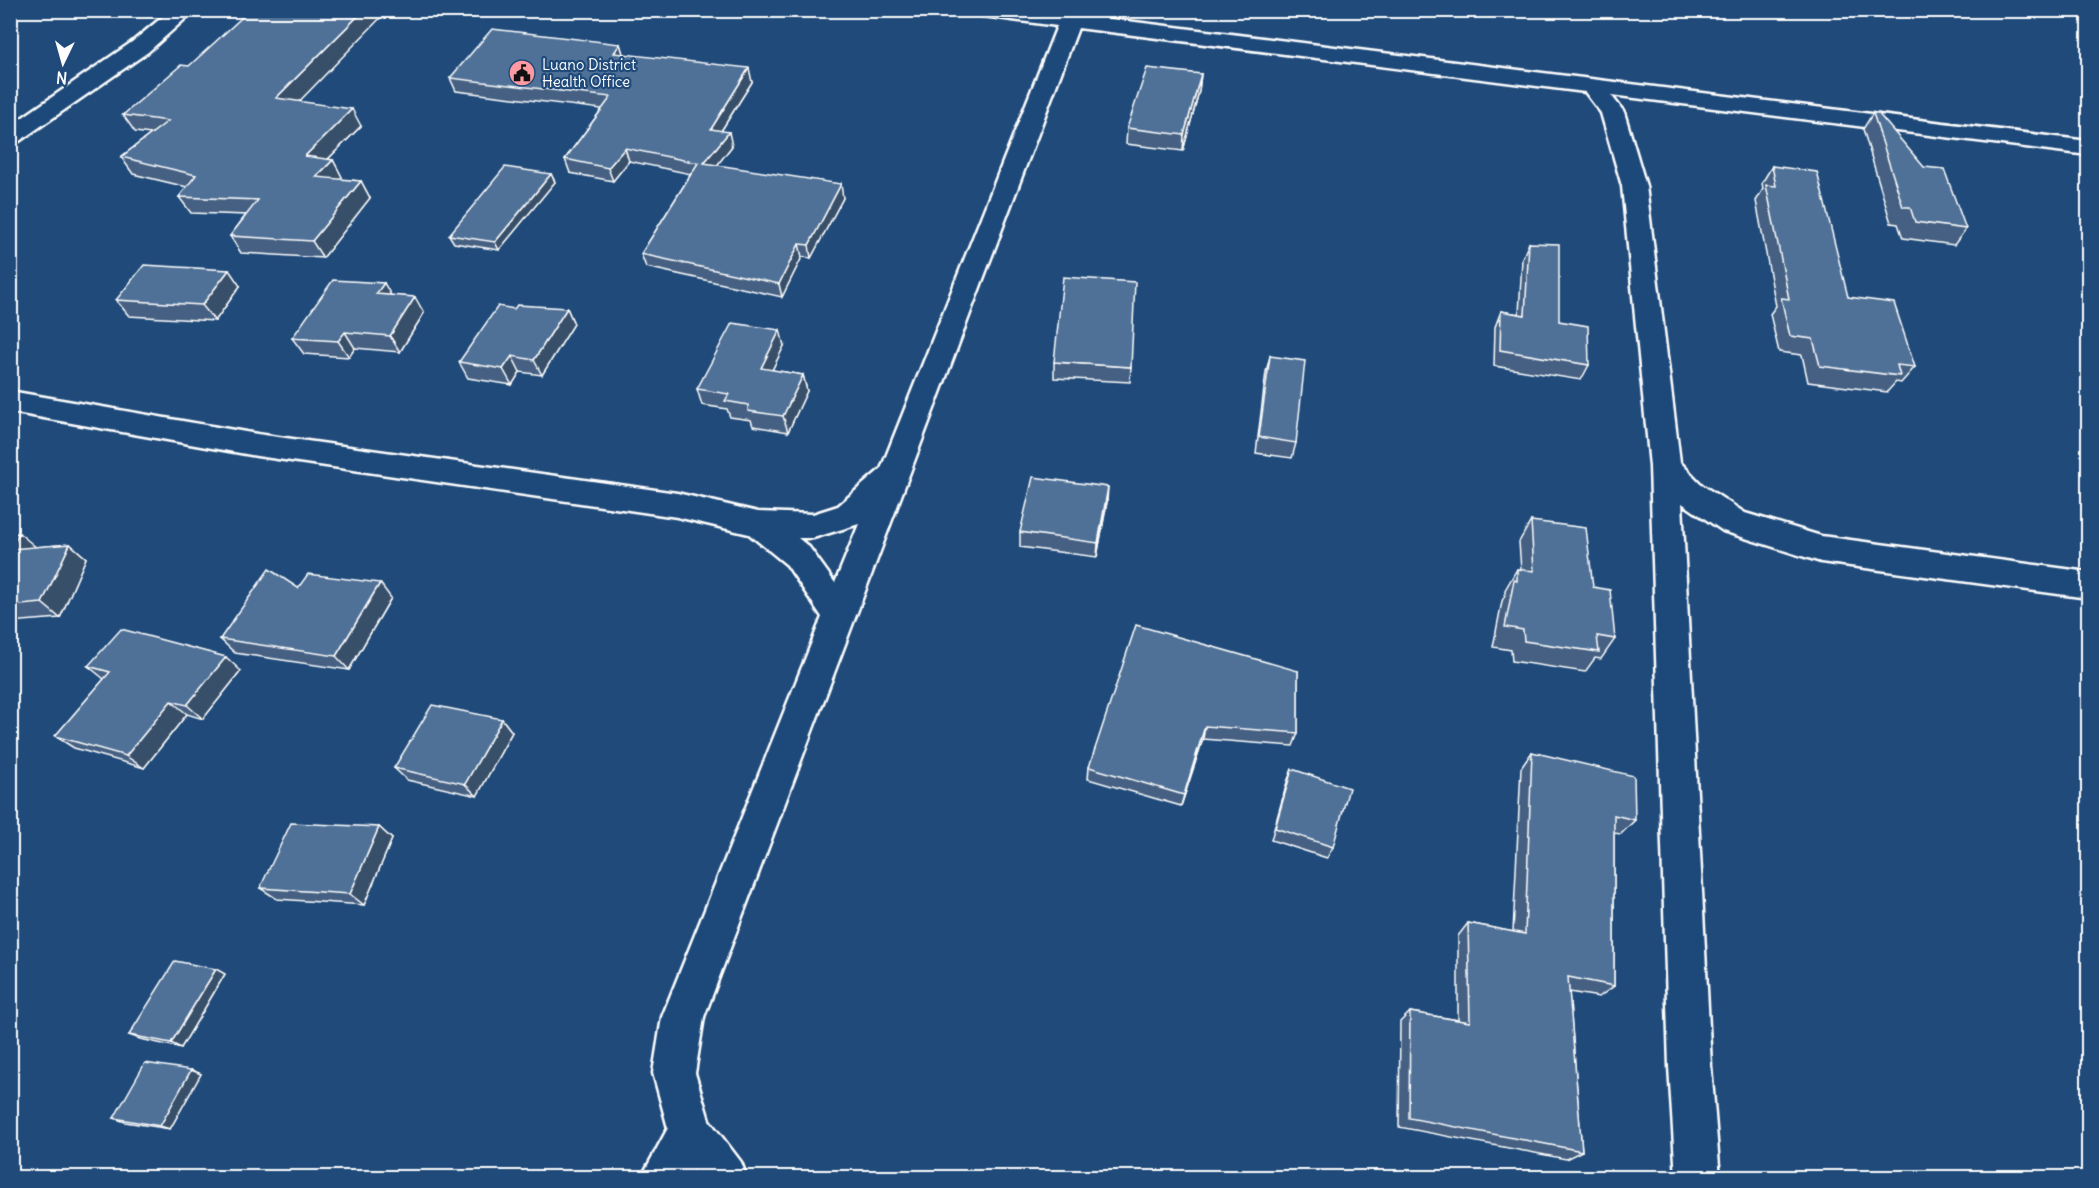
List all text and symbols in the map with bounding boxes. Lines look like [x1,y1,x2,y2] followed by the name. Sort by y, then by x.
[33,33,93,93] north arrow
[542,55,636,91] place label: Luano District Health Office
[507,58,537,88] public building icon: Luano District Health Office
[55,67,68,88] text: N

